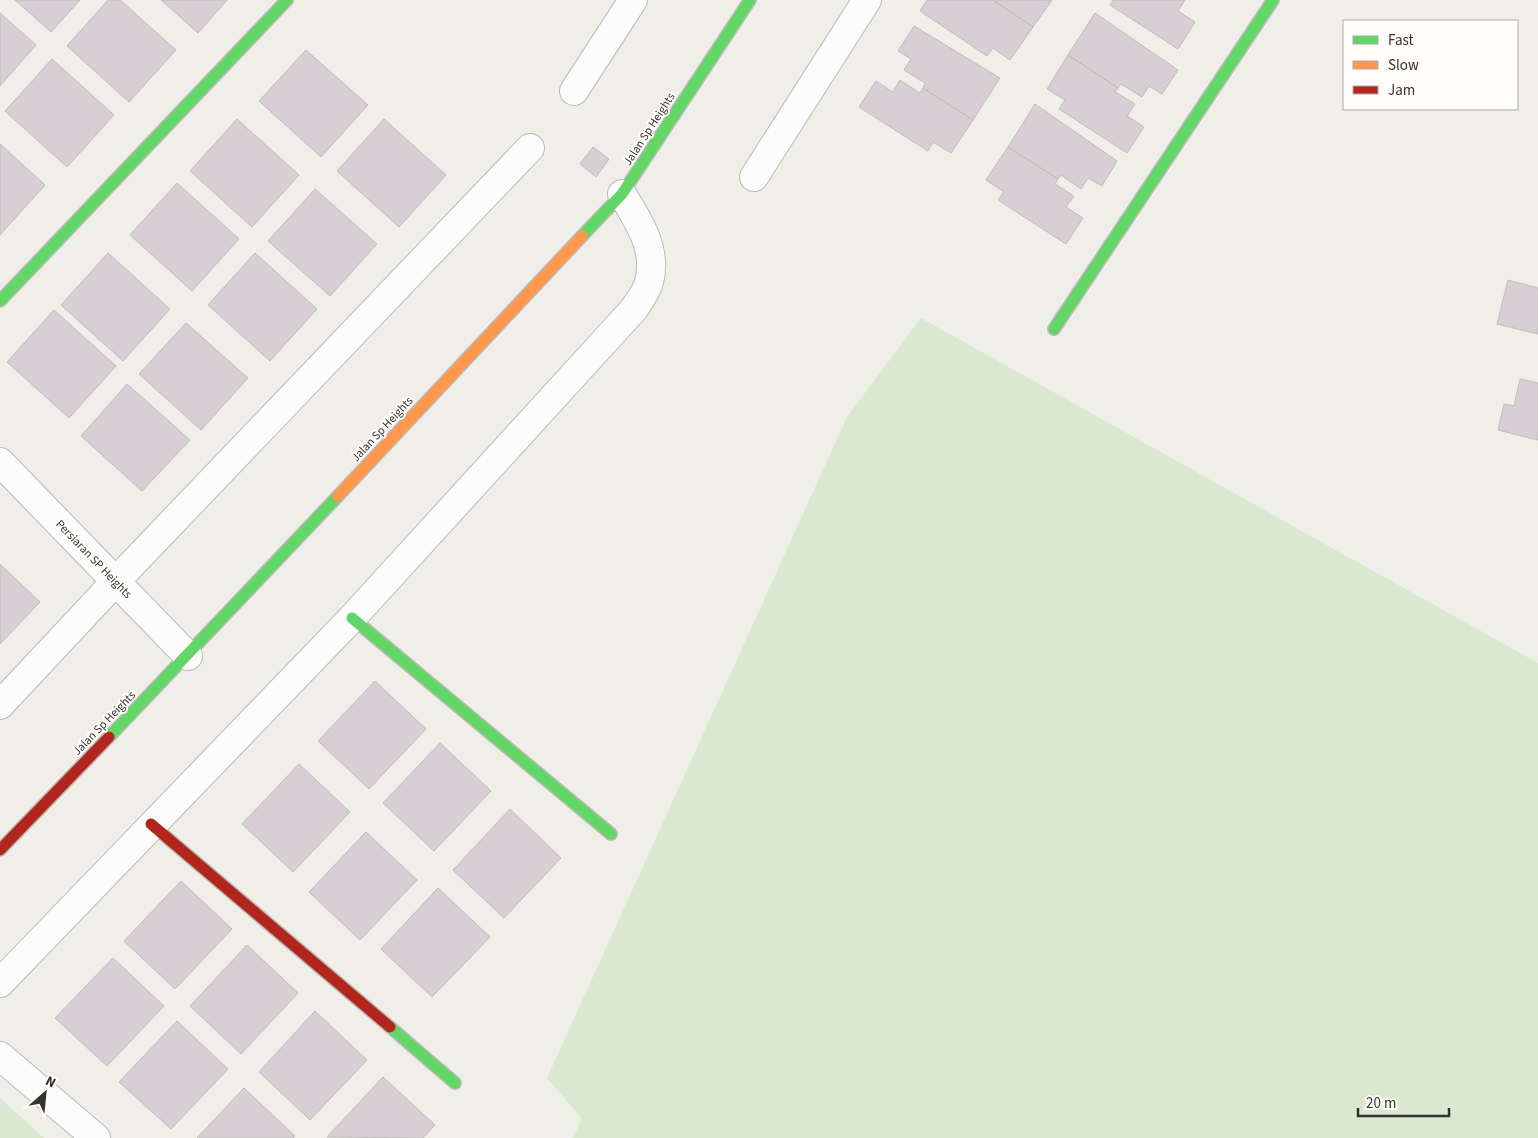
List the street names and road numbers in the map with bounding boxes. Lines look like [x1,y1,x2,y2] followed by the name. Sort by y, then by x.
[620,90,679,169] street label: Jalan Sp Heights
[348,393,417,466] street label: Jalan Sp Heights
[52,516,136,602] street label: Persiaran SP Heights
[69,687,140,759] street label: Jalan Sp Heights

